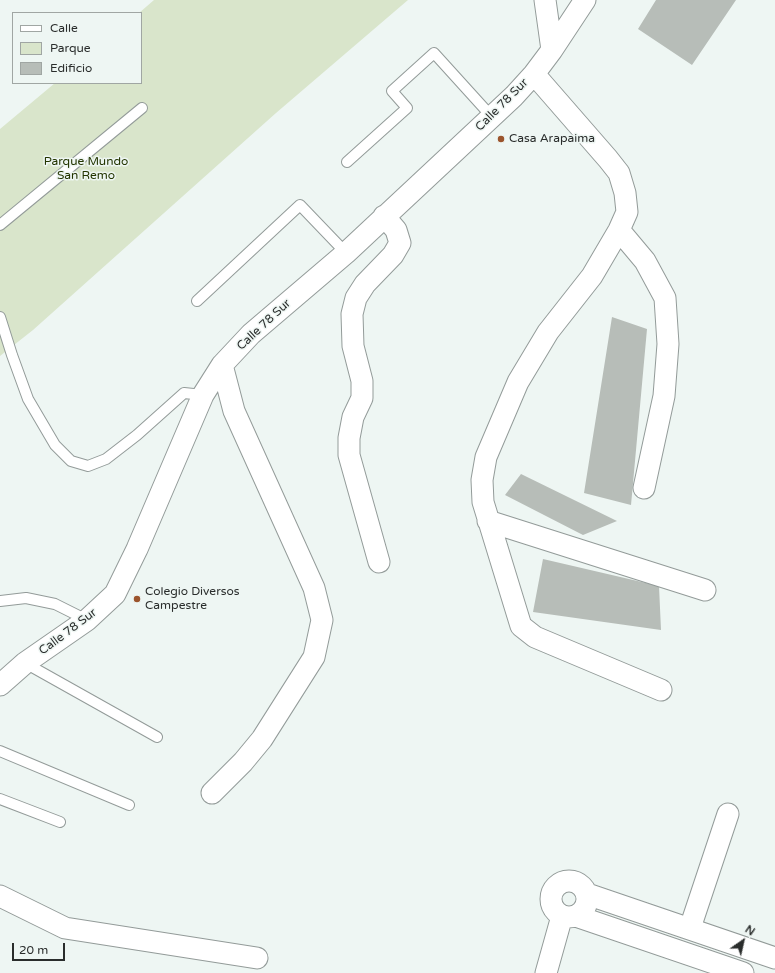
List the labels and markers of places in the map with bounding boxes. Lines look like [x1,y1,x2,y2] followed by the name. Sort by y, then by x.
[509,132,595,146] place label: Casa Arapaima
[496,134,506,144] marker: Casa Arapaima
[145,585,240,613] place label: Colegio Diversos Campestre
[132,594,142,604] marker: Colegio Diversos Campestre

